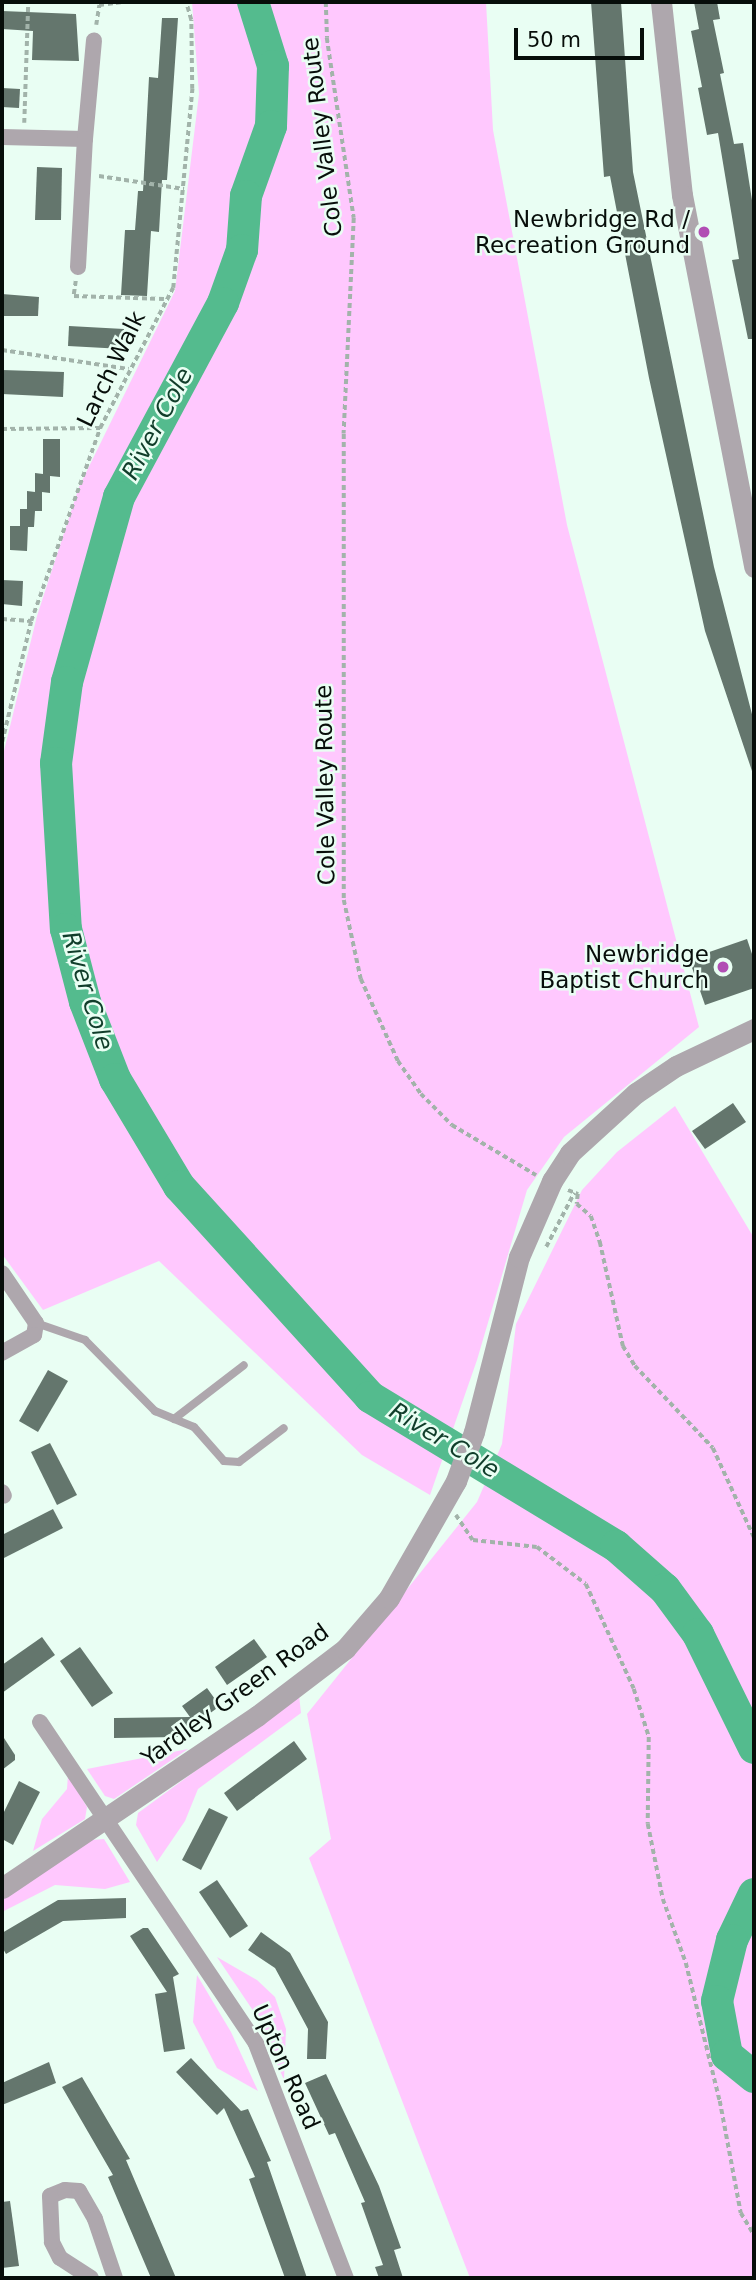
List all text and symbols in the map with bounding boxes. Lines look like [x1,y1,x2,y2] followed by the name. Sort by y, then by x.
[518,14,648,58] scale bar
[527,28,581,52] text: 50 m
[296,36,348,238] street label: Cole Valley Route
[475,205,690,259] place label: Newbridge Rd / Recreation Ground
[696,224,712,240] marker: Newbridge Rd / Recreation Ground
[71,307,151,431] street label: Larch Walk
[116,363,200,485] water label: River Cole
[309,684,341,886] street label: Cole Valley Route
[55,928,119,1054] water label: River Cole
[539,940,709,994] place label: Newbridge Baptist Church
[715,959,731,975] marker: Newbridge Baptist Church
[384,1397,504,1485] water label: River Cole
[136,1618,334,1772] street label: Yardley Green Road
[246,2000,326,2134] street label: Upton Road

